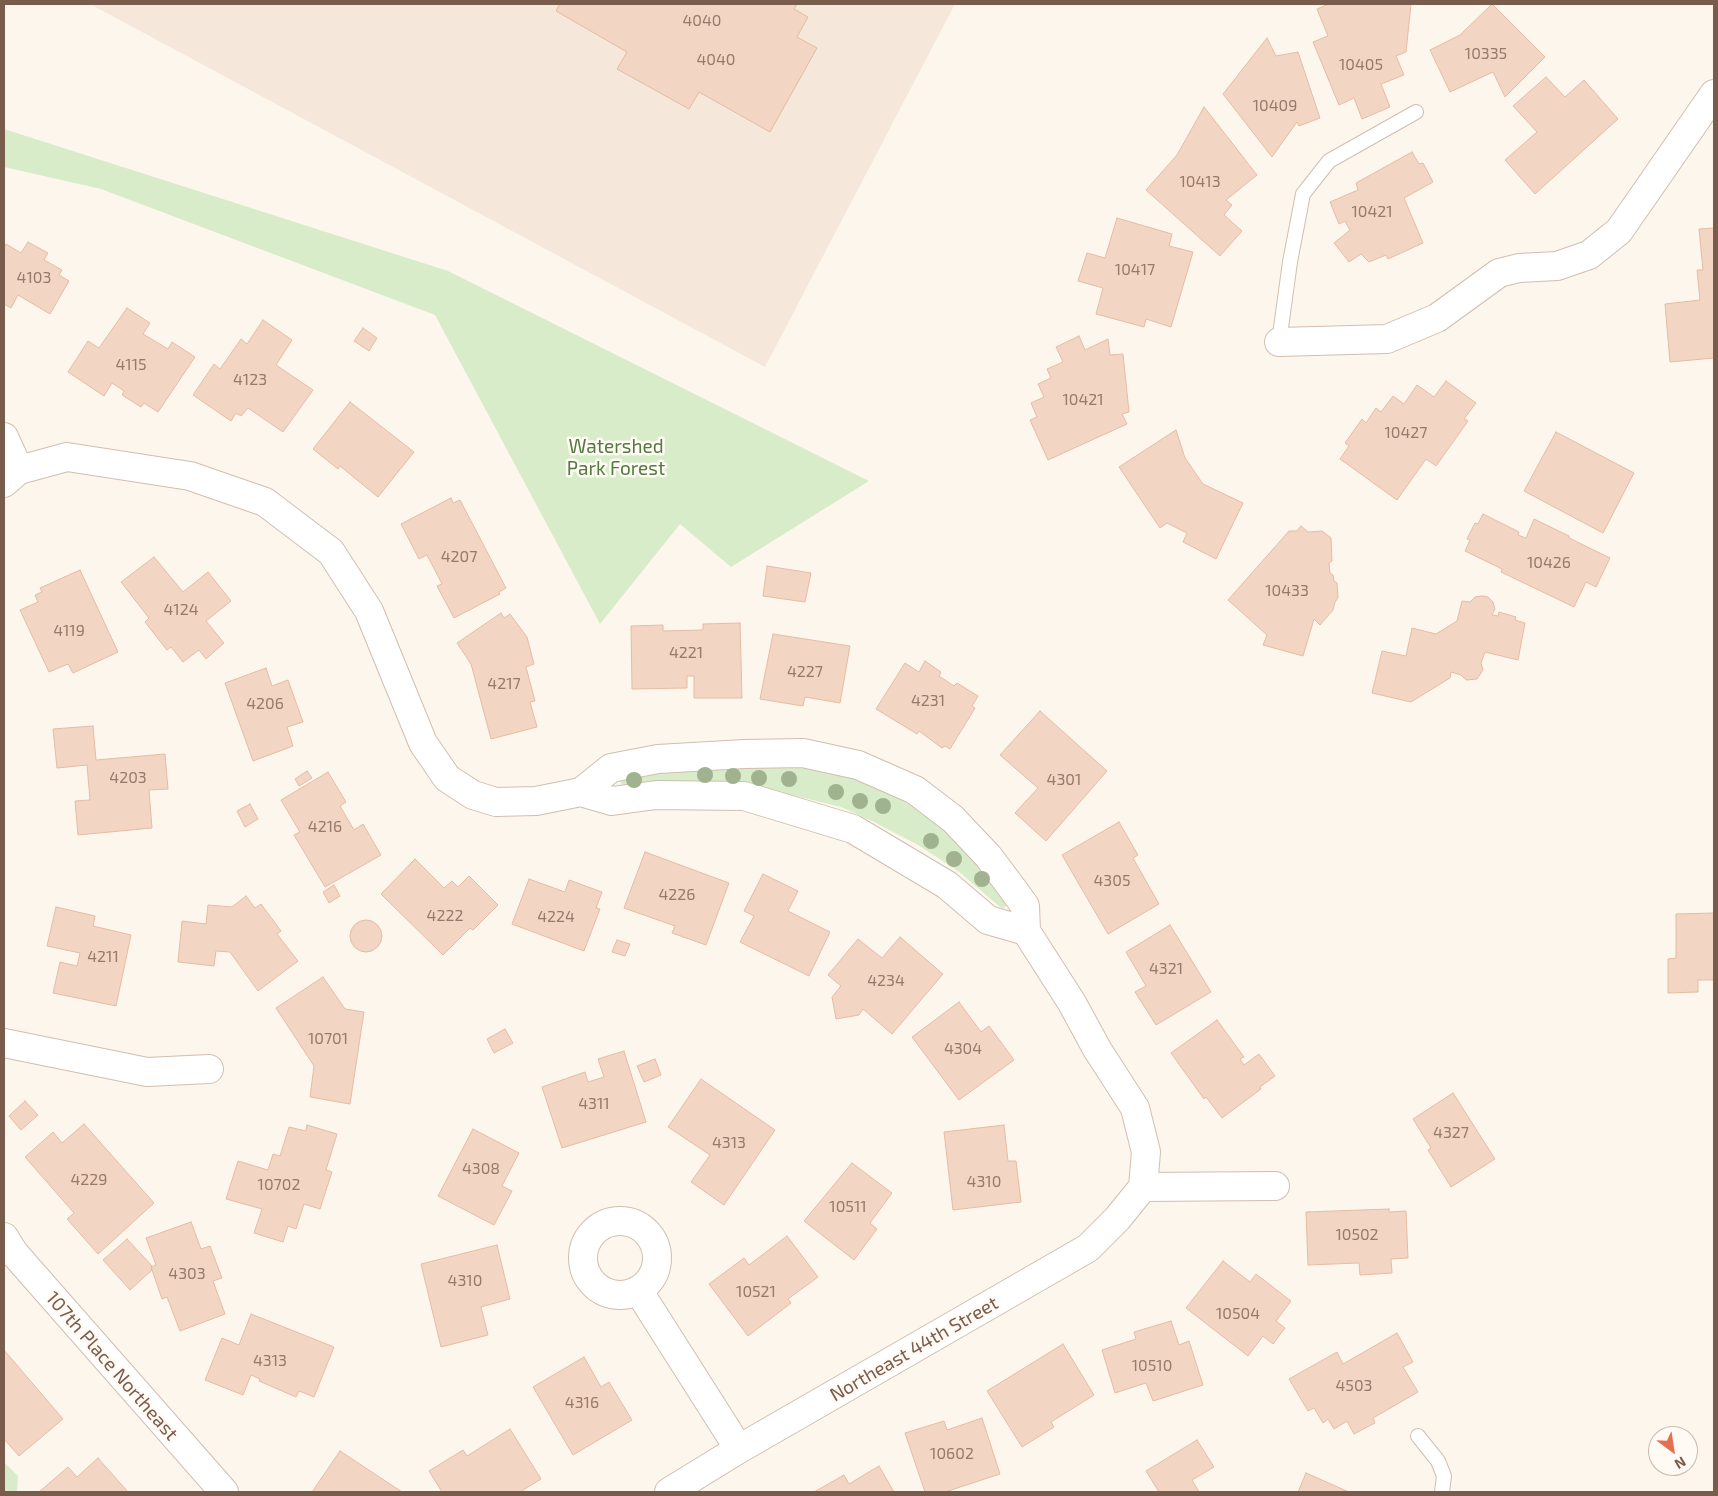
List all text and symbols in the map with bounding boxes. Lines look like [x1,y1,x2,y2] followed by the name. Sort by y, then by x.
[683,11,721,31] house number: 4040
[1465,44,1507,64] house number: 10335
[697,50,735,70] house number: 4040
[1339,55,1383,75] house number: 10405
[1253,96,1297,116] house number: 10409
[1179,172,1221,192] house number: 10413
[1351,202,1393,222] house number: 10421
[1115,260,1155,280] house number: 10417
[17,268,51,288] house number: 4103
[115,355,147,375] house number: 4115
[233,370,267,390] house number: 4123
[1062,390,1104,410] house number: 10421
[1384,423,1428,443] house number: 10427
[567,436,665,480] park label: Watershed Park Forest
[441,547,477,567] house number: 4207
[1527,553,1571,573] house number: 10426
[1265,581,1309,601] house number: 10433
[163,600,199,620] house number: 4124
[53,621,85,641] house number: 4119
[669,643,703,663] house number: 4221
[787,662,823,682] house number: 4227
[487,674,521,694] house number: 4217
[911,691,945,711] house number: 4231
[246,694,284,714] house number: 4206
[109,768,147,788] house number: 4203
[1047,770,1081,790] house number: 4301
[308,817,342,837] house number: 4216
[1094,871,1130,891] house number: 4305
[659,885,695,905] house number: 4226
[427,906,463,926] house number: 4222
[537,907,575,927] house number: 4224
[87,947,119,967] house number: 4211
[1149,959,1183,979] house number: 4321
[867,971,905,991] house number: 4234
[308,1029,348,1049] house number: 10701
[944,1039,982,1059] house number: 4304
[578,1094,610,1114] house number: 4311
[1433,1123,1469,1143] house number: 4327
[712,1133,746,1153] house number: 4313
[462,1159,500,1179] house number: 4308
[71,1170,107,1190] house number: 4229
[967,1172,1001,1192] house number: 4310
[258,1175,300,1195] house number: 10702
[829,1197,867,1217] house number: 10511
[1335,1225,1379,1245] house number: 10502
[168,1264,206,1284] house number: 4303
[448,1271,482,1291] house number: 4310
[736,1282,776,1302] house number: 10521
[41,1287,183,1445] street label: 107th Place Northeast
[826,1291,1002,1407] street label: Northeast 44th Street
[1216,1304,1260,1324] house number: 10504
[253,1351,287,1371] house number: 4313
[1132,1356,1172,1376] house number: 10510
[1336,1376,1372,1396] house number: 4503
[565,1393,599,1413] house number: 4316
[1648,1426,1698,1476] north arrow
[930,1444,974,1464] house number: 10602
[1672,1454,1689,1473] text: N

